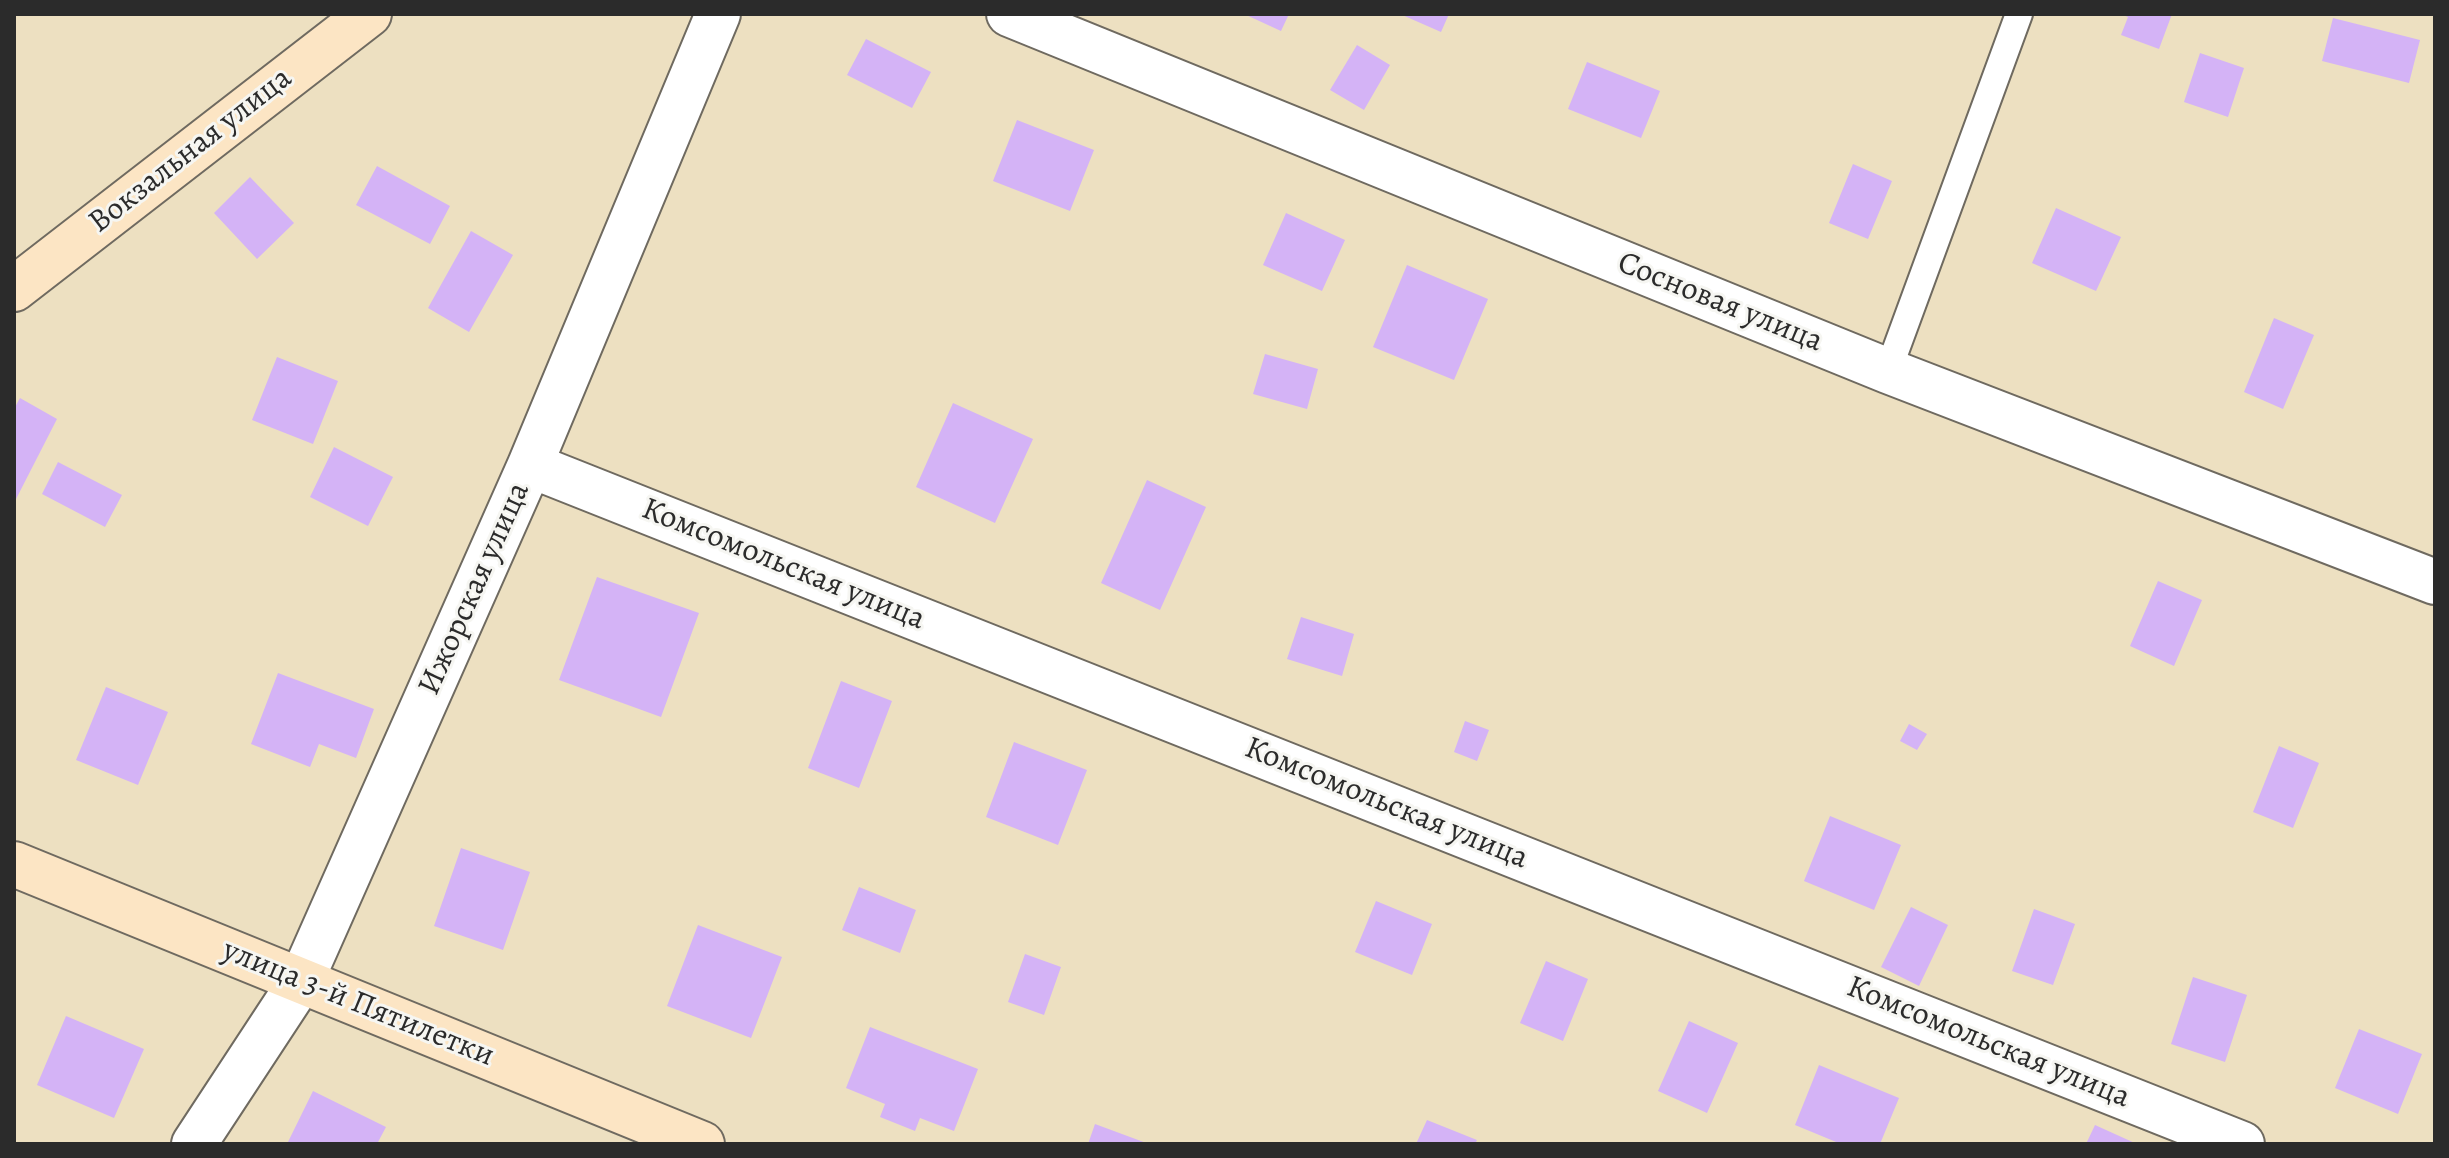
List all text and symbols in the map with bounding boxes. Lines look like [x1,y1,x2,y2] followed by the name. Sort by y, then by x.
[82,60,300,242] street label: Вокзальная улица
[1612,244,1828,362] street label: Сосновая улица
[411,477,539,701] street label: Ижорская улица
[636,491,930,639] street label: Комсомольская улица
[1239,730,1533,878] street label: Комсомольская улица
[216,932,500,1076] street label: улица 3-й Пятилетки
[1841,969,2135,1117] street label: Комсомольская улица

